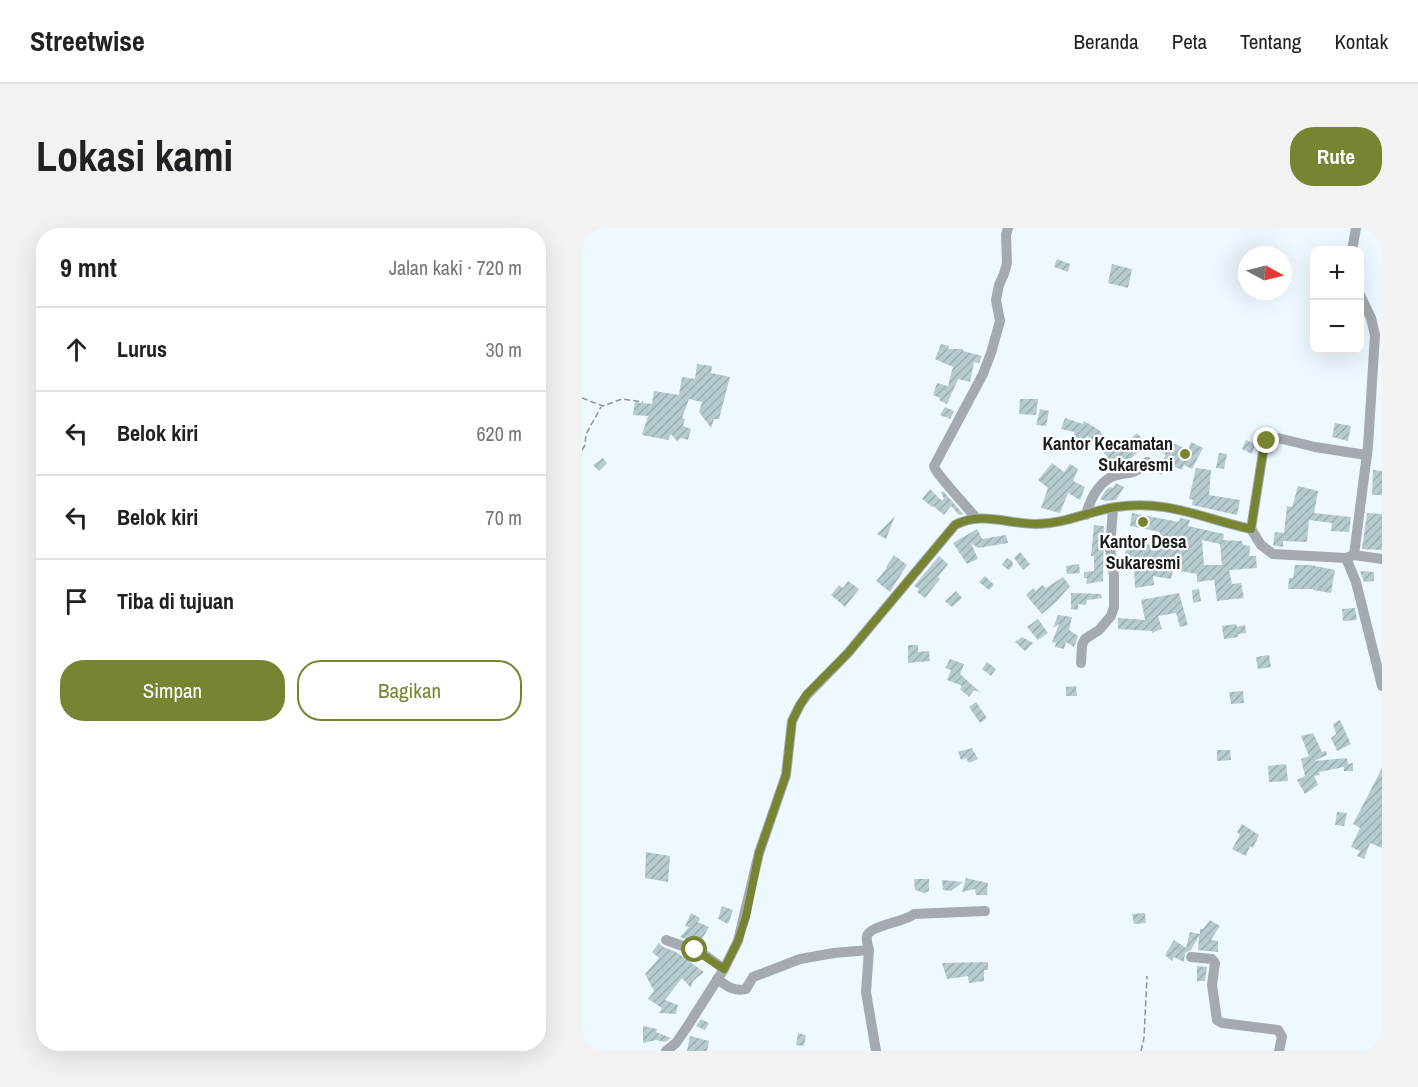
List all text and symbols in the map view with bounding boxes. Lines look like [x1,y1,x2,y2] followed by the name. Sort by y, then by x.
[30,22,145,60] text: Streetwise
[1074,27,1139,56] text: Beranda
[1172,27,1207,56] text: Peta
[1240,27,1301,56] text: Tentang
[1334,27,1388,56] text: Kontak
[1290,127,1382,186] button: Rute
[36,128,233,184] text: Lokasi kami
[1238,246,1292,300] north arrow
[1310,246,1364,354] map controls
[1310,246,1364,300] button: +
[60,250,117,285] text: 9 mnt
[389,254,522,281] text: Jalan kaki · 720 m
[1310,300,1364,354] button: −
[60,333,93,366] icon: ahead
[117,334,167,364] text: Lurus
[486,336,522,363] text: 30 m
[60,417,93,450] icon: left
[117,418,198,448] text: Belok kiri
[476,420,522,447] text: 620 m
[1253,427,1279,453] route end
[1043,431,1173,477] place label: Kantor Kecamatan Sukaresmi
[1178,447,1192,461] marker: Kantor Kecamatan Sukaresmi
[60,501,93,534] icon: left
[117,502,198,532] text: Belok kiri
[486,504,522,531] text: 70 m
[1136,515,1150,529] marker: Kantor Desa Sukaresmi
[1100,529,1187,575] place label: Kantor Desa Sukaresmi
[60,585,93,618] icon: arrive
[117,586,234,616] text: Tiba di tujuan
[60,660,285,721] button: Simpan
[297,660,522,721] button: Bagikan
[681,936,707,962] route start

